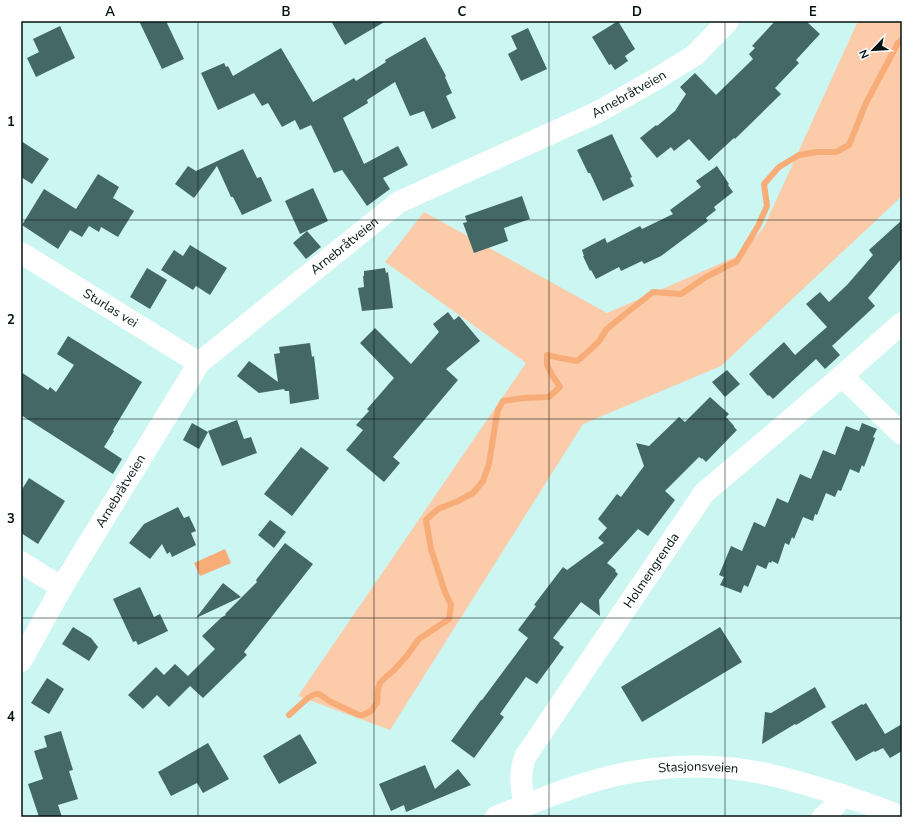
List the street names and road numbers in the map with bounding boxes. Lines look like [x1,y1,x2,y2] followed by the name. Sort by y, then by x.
[588,66,670,123] street label: Arnebråtveien
[307,213,383,279] street label: Arnebråtveien
[79,284,141,332] street label: Sturlas vei
[91,451,150,531] street label: Arnebråtveien
[619,529,683,612] street label: Holmengrenda
[657,758,739,778] street label: Stasjonsveien

